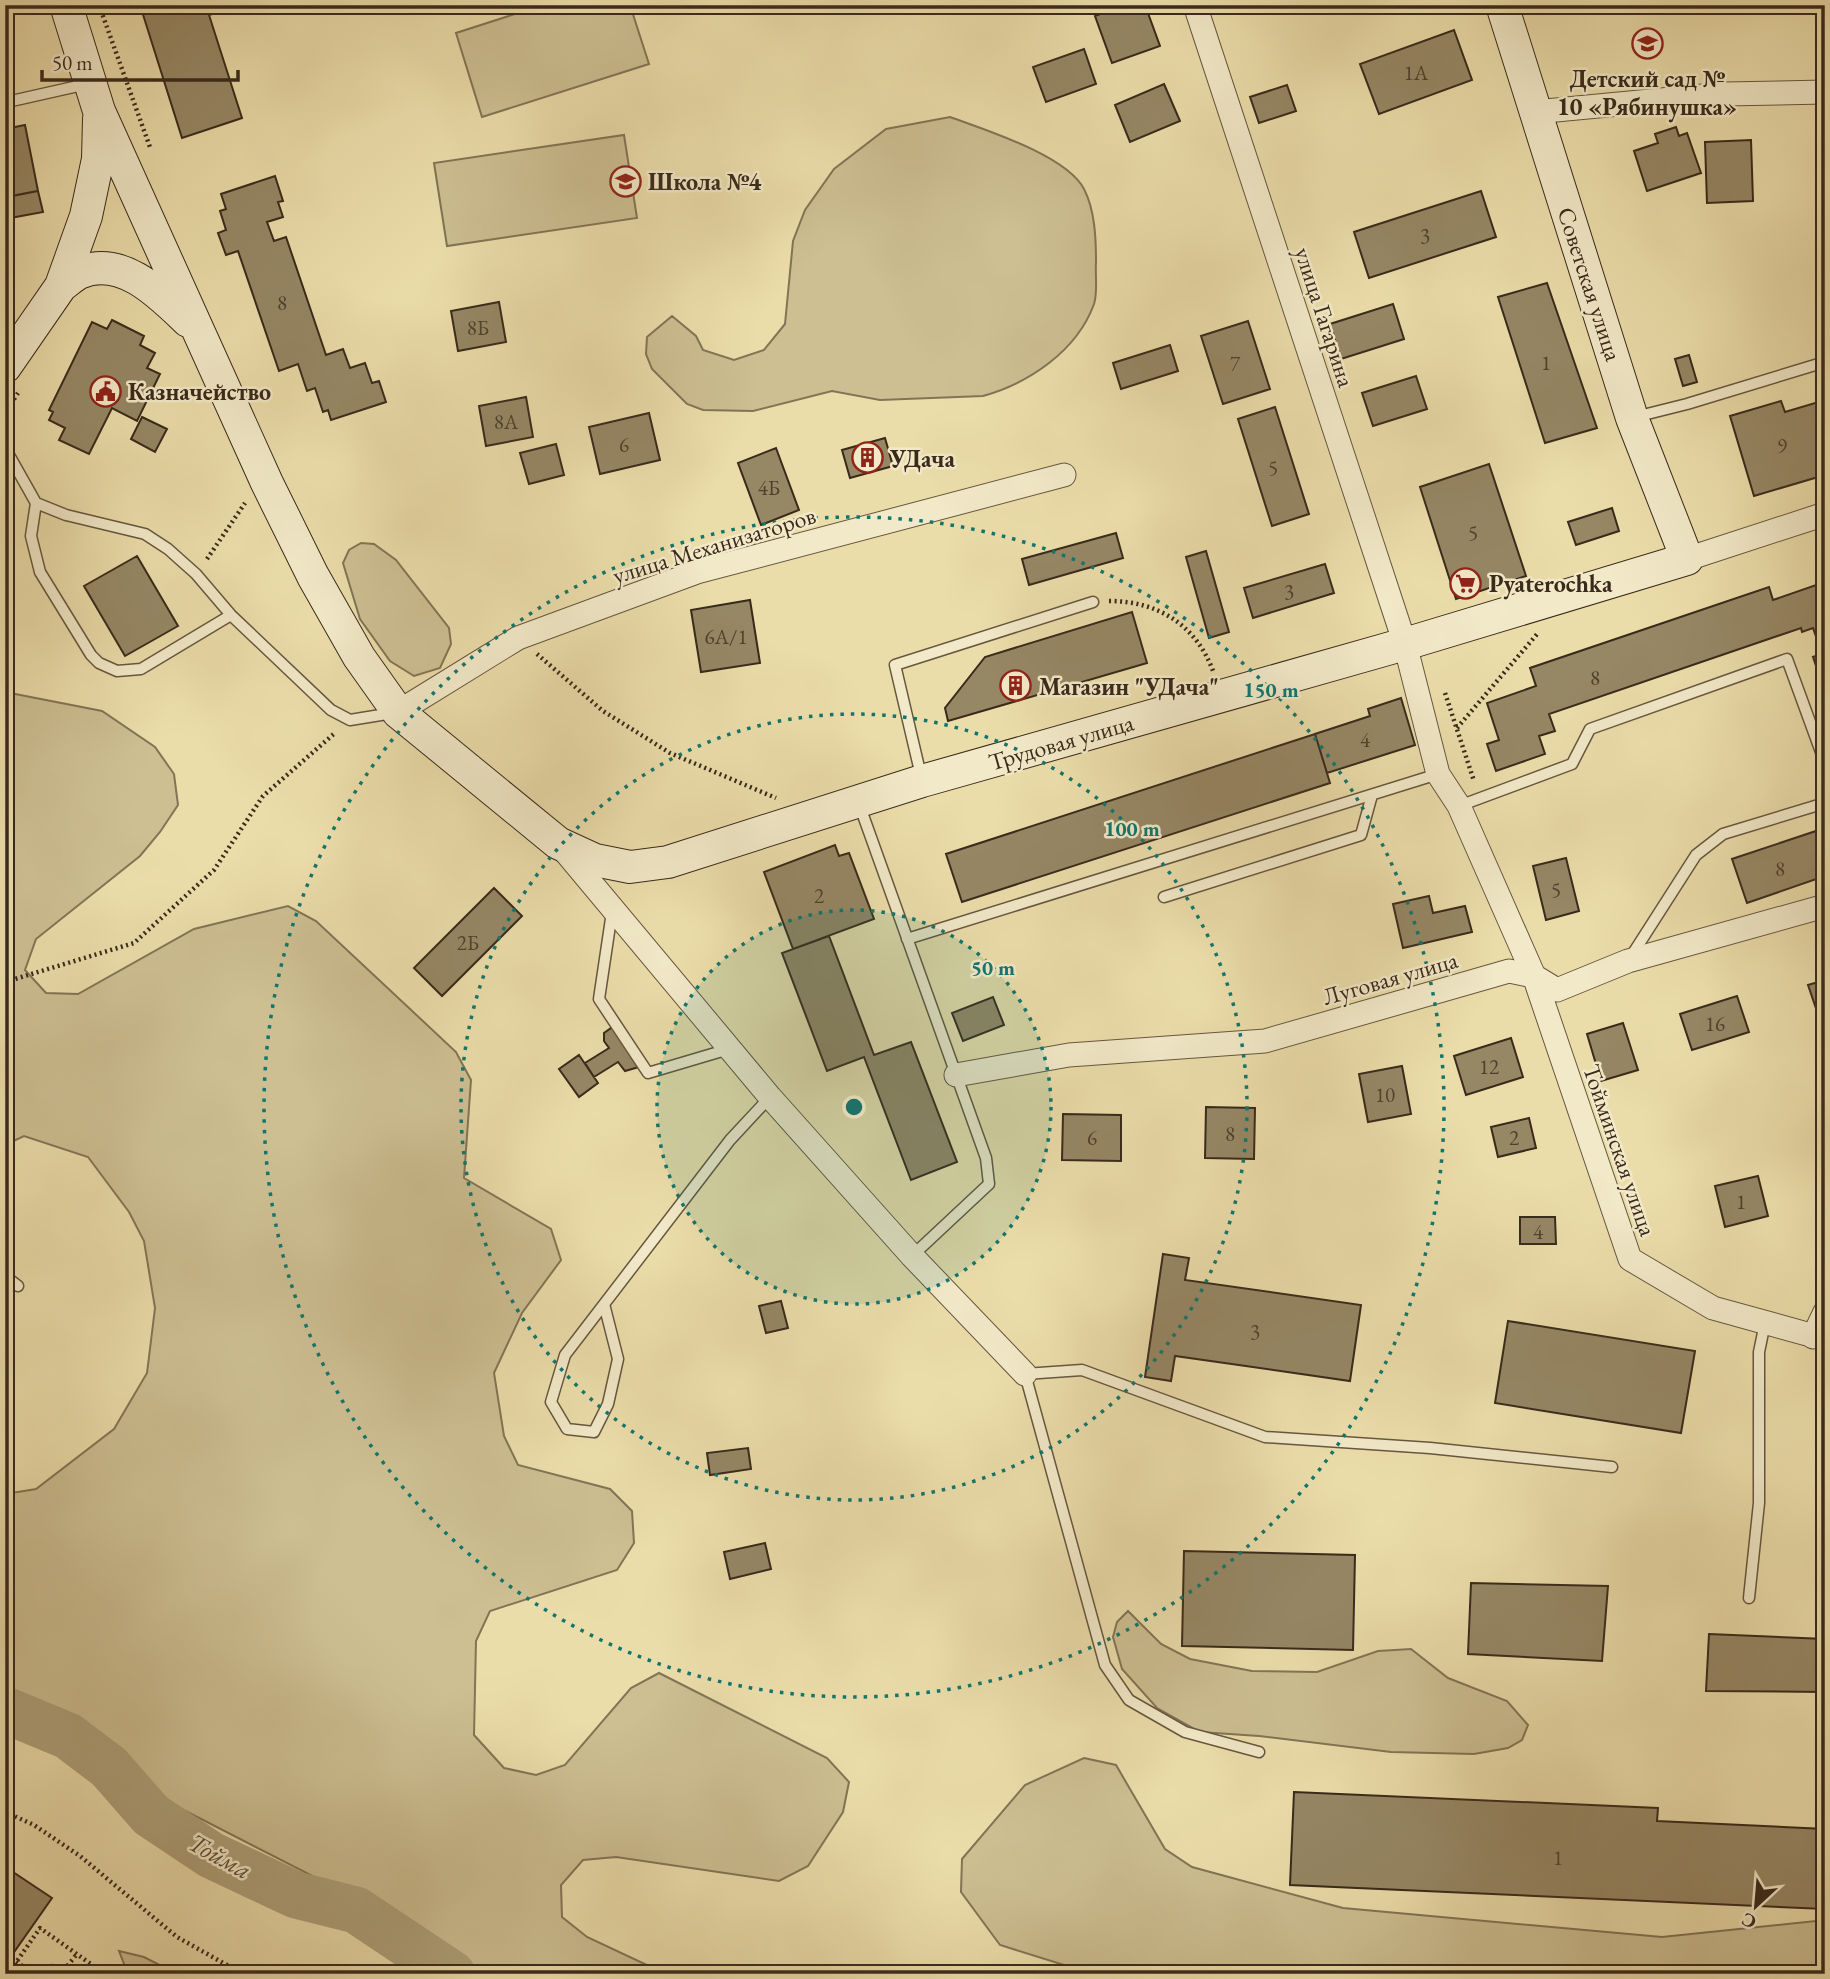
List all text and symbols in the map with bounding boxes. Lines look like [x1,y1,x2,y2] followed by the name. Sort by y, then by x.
[1630,27,1664,61] school or university icon: Детский сад № 10 «Рябинушка»
[42,38,238,82] scale bar
[52,49,93,76] text: 50 m
[1404,59,1429,86] house number: 1А
[1557,63,1737,123] place label: Детский сад № 10 «Рябинушка»
[608,164,642,198] school or university icon: Школа №4
[648,166,762,197] place label: Школа №4
[1551,203,1630,365] street label: Советская улица
[1420,222,1430,249] house number: 3
[1288,243,1362,391] street label: улица Гагарина
[277,289,287,316] house number: 8
[467,314,489,341] house number: 8Б
[1541,349,1551,376] house number: 1
[1230,350,1241,377] house number: 7
[88,374,122,408] public building icon: Казначейство
[128,376,271,407] place label: Казначейство
[494,408,519,435] house number: 8А
[619,431,629,458] house number: 6
[1777,432,1787,459] house number: 9
[850,441,884,475] building icon: УДача
[889,443,955,474] place label: УДача
[1268,454,1278,481] house number: 5
[758,474,780,501] house number: 4Б
[609,499,819,591] street label: улица Механизаторов
[1468,519,1478,546] house number: 5
[1449,566,1483,600] supermarket icon: Pyaterochka
[1489,568,1613,600] place label: Pyaterochka
[1284,578,1294,605] house number: 3
[704,623,748,650] house number: 6А/1
[1590,664,1600,691] house number: 8
[999,669,1033,703] building icon: Магазин "УДача"
[1039,671,1219,702] place label: Магазин "УДача"
[1243,676,1299,703] text: 150 m
[985,706,1138,778] street label: Трудовая улица
[1360,726,1371,753] house number: 4
[1104,815,1160,842] text: 100 m
[1775,855,1785,882] house number: 8
[1551,876,1561,903] house number: 5
[814,882,824,909] house number: 2
[457,929,479,956] house number: 2Б
[1319,944,1462,1012] street label: Луговая улица
[971,954,1015,981] text: 50 m
[1705,1010,1725,1037] house number: 16
[1479,1053,1499,1080] house number: 12
[1576,1060,1664,1241] street label: Тойминская улица
[1375,1081,1395,1108] house number: 10
[842,1095,866,1119] centre of rings
[1225,1120,1235,1147] house number: 8
[1087,1124,1097,1151] house number: 6
[1509,1124,1519,1151] house number: 2
[1736,1188,1746,1215] house number: 1
[1533,1218,1544,1245] house number: 4
[1250,1318,1260,1345] house number: 3
[183,1825,257,1887] water label: Тойма
[1553,1844,1563,1871] house number: 1
[1722,1870,1792,1940] north arrow
[1737,1907,1760,1935] text: С

